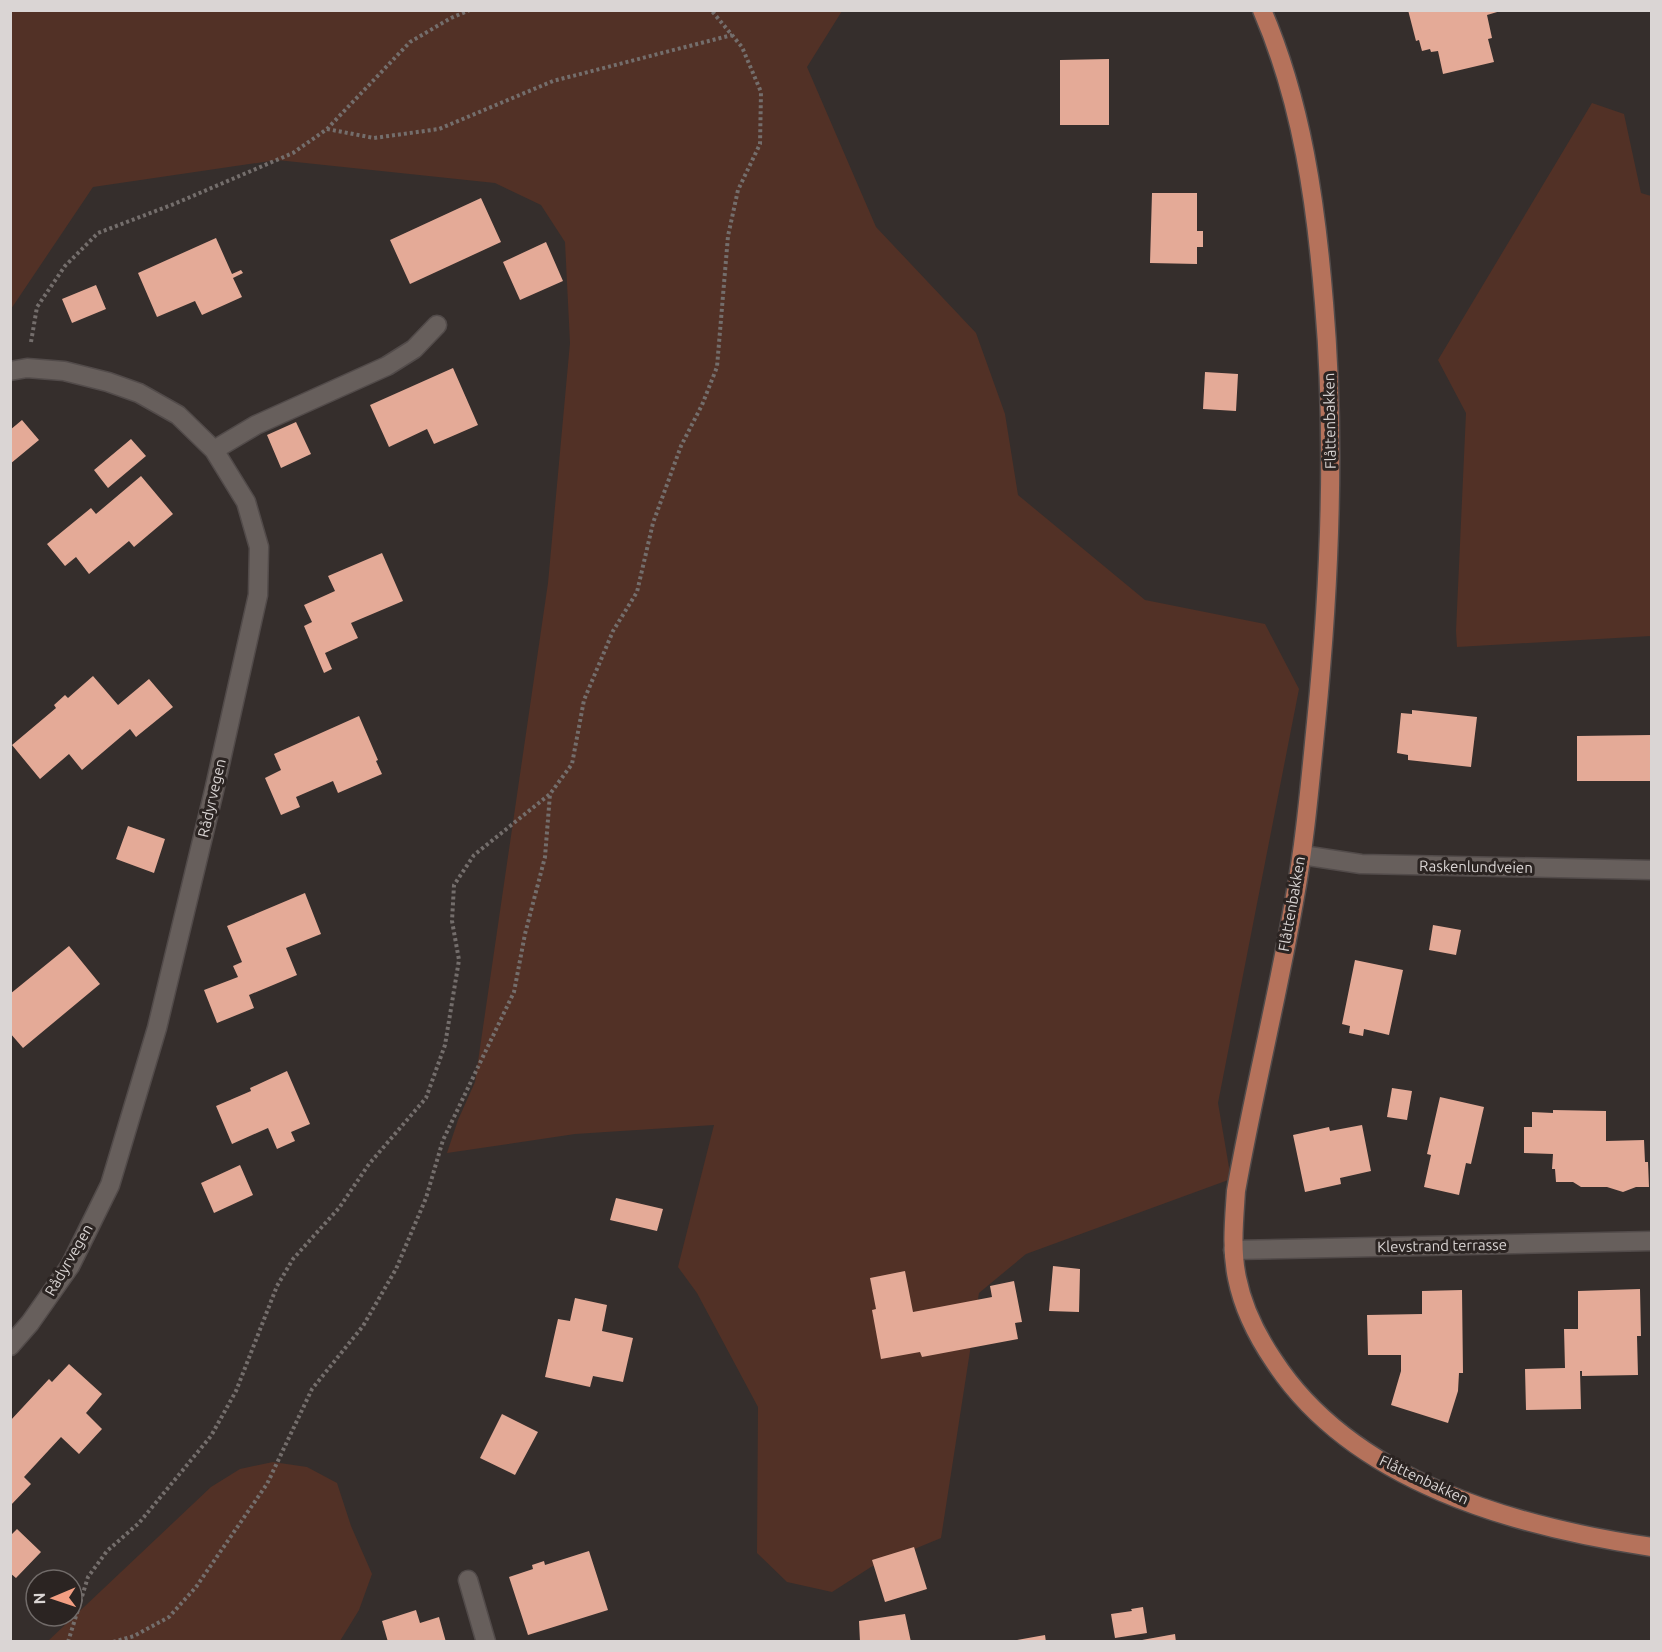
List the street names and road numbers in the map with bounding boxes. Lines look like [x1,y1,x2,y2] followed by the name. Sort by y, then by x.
[1320,373,1339,469] street label: Flåttenbakken
[194,757,229,839] street label: Rådyrvegen
[1275,855,1308,953] street label: Flåttenbakken
[1419,857,1533,876] street label: Raskenlundveien
[41,1221,96,1299] street label: Rådyrvegen
[1377,1236,1507,1255] street label: Klevstrand terrasse
[1377,1451,1471,1508] street label: Flåttenbakken

